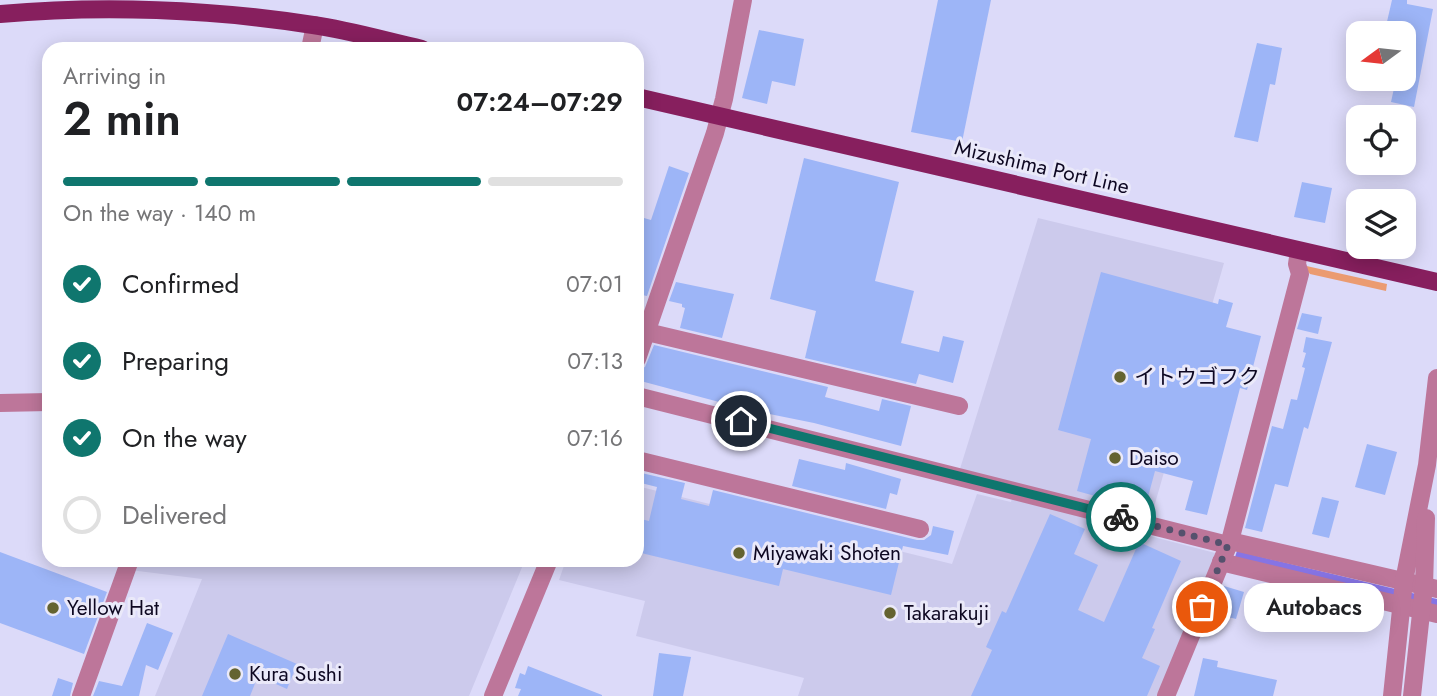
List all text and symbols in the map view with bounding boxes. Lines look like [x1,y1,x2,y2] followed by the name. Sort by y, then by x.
[1346,21,1416,91] north arrow
[1346,21,1416,259] map controls
[63,59,166,93] text: Arriving in
[456,83,623,121] text: 07:24–07:29
[63,86,181,152] text: 2 min
[1346,105,1416,175] button: locate
[952,132,1132,202] street label: Mizushima Port Line
[1346,189,1416,259] button: layers
[63,196,256,230] text: On the way · 140 m
[63,265,101,303] icon: check
[122,265,239,303] text: Confirmed
[566,267,623,301] text: 07:01
[63,342,101,380] icon: check
[122,342,229,380] text: Preparing
[567,344,623,378] text: 07:13
[1134,362,1260,392] place label: イトウゴフク
[1112,369,1128,385] marker: イトウゴフク
[711,391,771,451] pin
[722,402,760,440] icon: home
[63,419,101,457] icon: check
[122,419,247,457] text: On the way
[567,421,623,455] text: 07:16
[1129,443,1179,473] place label: Daiso
[1107,450,1123,466] marker: Daiso
[1086,482,1156,552] courier
[122,496,227,534] text: Delivered
[1102,498,1140,536] icon: bike
[753,538,901,568] place label: Miyawaki Shoten
[731,545,747,561] marker: Miyawaki Shoten
[1172,577,1232,637] pin
[1244,582,1384,632] callout: Autobacs
[1183,588,1221,626] icon: bag
[1266,590,1362,624] text: Autobacs
[67,593,159,623] place label: Yellow Hat
[904,598,989,628] place label: Takarakuji
[45,600,61,616] marker: Yellow Hat
[882,605,898,621] marker: Takarakuji
[249,659,342,689] place label: Kura Sushi
[227,666,243,682] marker: Kura Sushi

